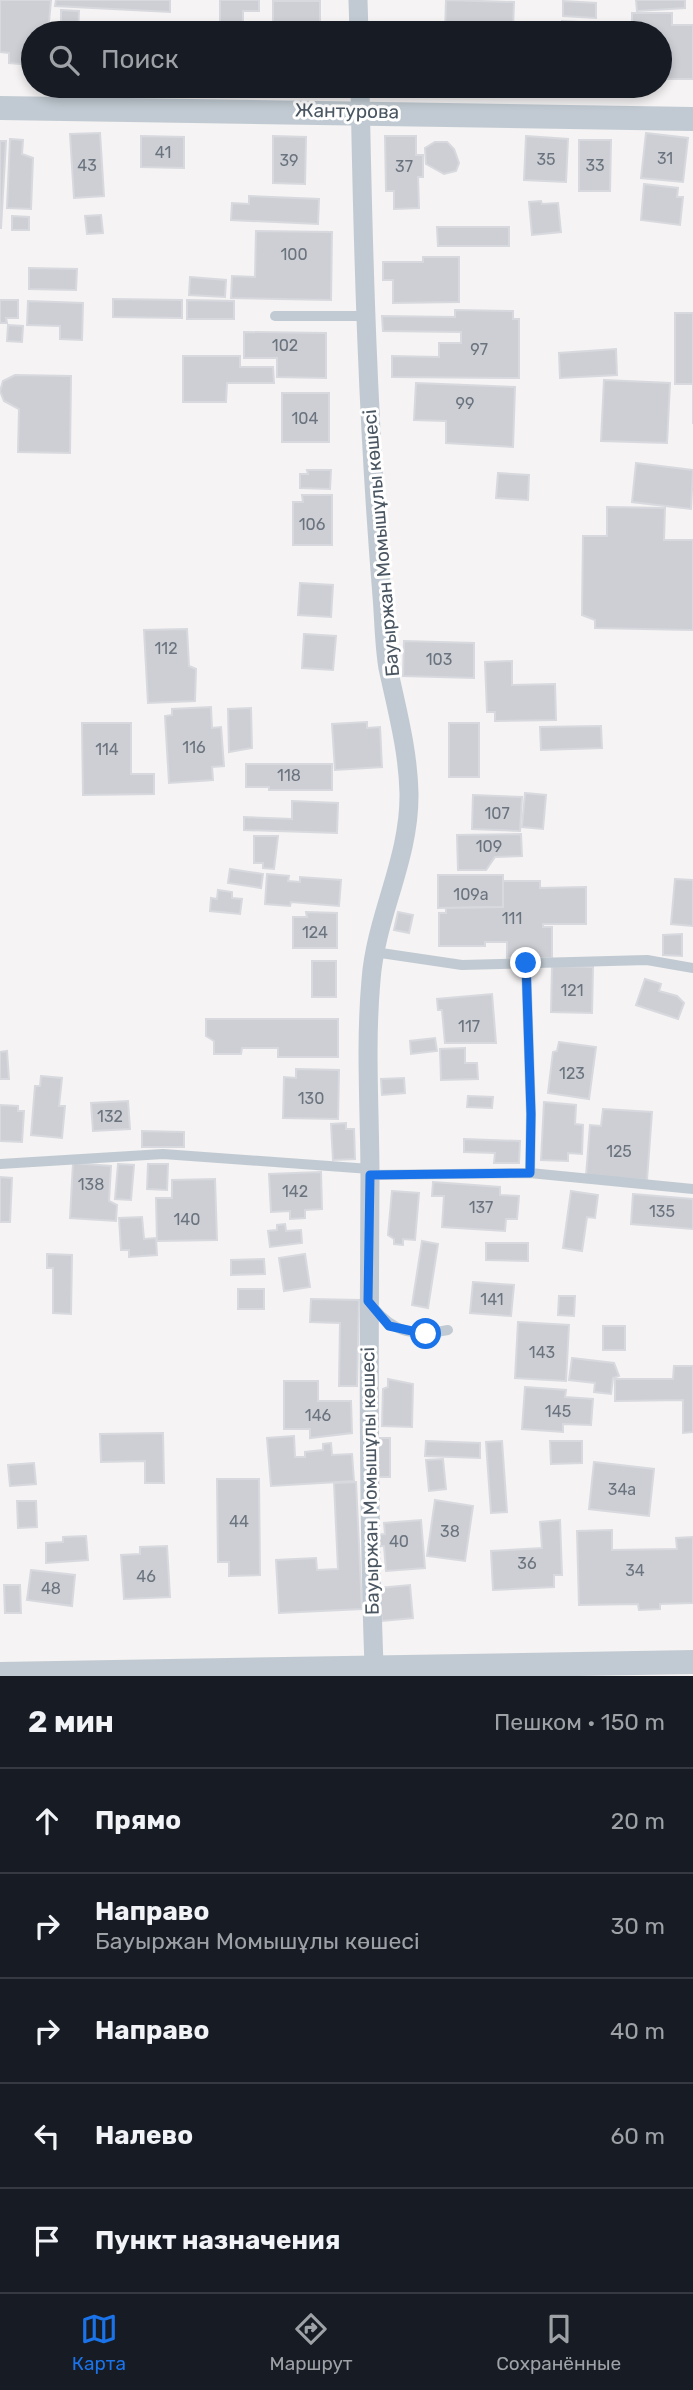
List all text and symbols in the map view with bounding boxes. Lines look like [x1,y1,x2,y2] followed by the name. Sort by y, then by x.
[21,21,672,98] search box
[45,41,83,79] icon: search
[101,44,179,75] text: Поиск
[295,99,399,123] street label: Жантурова
[155,143,171,162] house number: 41
[657,149,673,168] house number: 31
[536,150,556,169] house number: 35
[279,151,299,170] house number: 39
[77,156,97,175] house number: 43
[585,156,605,175] house number: 33
[395,157,413,176] house number: 37
[280,245,308,264] house number: 100
[272,336,298,355] house number: 102
[470,340,488,359] house number: 97
[456,394,474,413] house number: 99
[358,408,404,678] street label: Бауыржан Момышұлы көшесі
[292,409,319,428] house number: 104
[299,515,326,534] house number: 106
[154,639,178,658] house number: 112
[426,650,452,669] house number: 103
[182,738,206,757] house number: 116
[95,740,119,759] house number: 114
[277,766,301,785] house number: 118
[484,804,510,823] house number: 107
[476,837,502,856] house number: 109
[453,885,489,904] house number: 109а
[502,909,522,928] house number: 111
[302,923,328,942] house number: 124
[510,947,541,978] route end
[560,981,584,1000] house number: 121
[458,1017,480,1036] house number: 117
[559,1064,585,1083] house number: 123
[298,1089,324,1108] house number: 130
[97,1107,123,1126] house number: 132
[606,1142,632,1161] house number: 125
[78,1175,104,1194] house number: 138
[282,1182,308,1201] house number: 142
[469,1198,493,1217] house number: 137
[649,1202,675,1221] house number: 135
[174,1210,200,1229] house number: 140
[480,1290,504,1309] house number: 141
[410,1318,441,1349] route start
[529,1343,555,1362] house number: 143
[356,1347,384,1615] street label: Бауыржан Момышұлы көшесі
[545,1402,571,1421] house number: 145
[305,1406,332,1425] house number: 146
[608,1480,636,1499] house number: 34а
[229,1512,249,1531] house number: 44
[440,1522,460,1541] house number: 38
[389,1532,409,1551] house number: 40
[517,1554,537,1573] house number: 36
[625,1561,645,1580] house number: 34
[136,1567,156,1586] house number: 46
[41,1579,61,1598] house number: 48
[28,1704,114,1740] text: 2 мин
[494,1708,665,1736] text: Пешком · 150 m
[28,1802,66,1840] icon: ahead
[95,1805,181,1836] text: Прямо
[611,1807,665,1835] text: 20 m
[95,1896,209,1927] text: Направо
[28,1907,66,1945] icon: right
[610,1912,665,1940] text: 30 m
[95,1927,420,1955] text: Бауыржан Момышұлы көшесі
[28,2012,66,2050] icon: right
[95,2015,209,2046] text: Направо
[610,2017,665,2045] text: 40 m
[28,2117,66,2155] icon: left
[95,2120,193,2151] text: Налево
[610,2122,665,2150] text: 60 m
[28,2222,66,2260] icon: arrive
[95,2225,340,2256] text: Пункт назначения
[72,2310,126,2375] tab: Карта
[270,2310,353,2375] tab: Маршрут
[496,2310,621,2375] tab: Сохранённые

